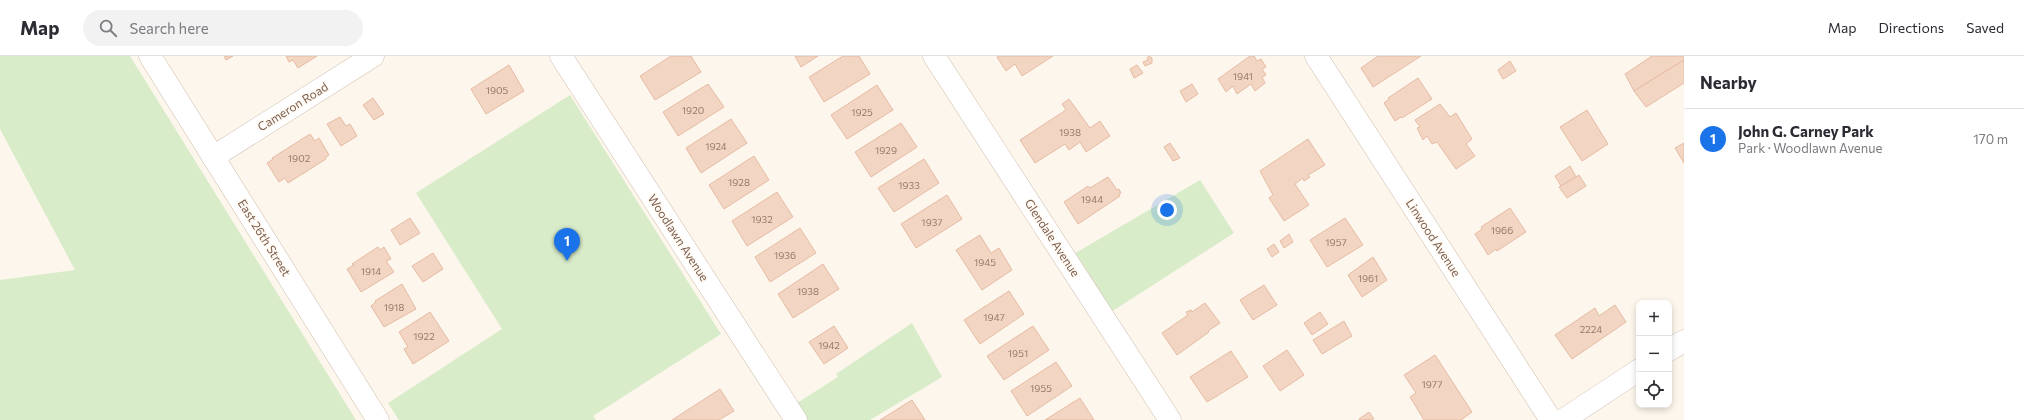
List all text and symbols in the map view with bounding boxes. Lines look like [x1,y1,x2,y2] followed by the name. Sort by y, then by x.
[83,10,363,46] search box
[20,16,59,39] text: Map
[97,17,119,39] icon: search
[129,19,209,37] text: Search here
[1828,19,1857,36] text: Map
[1879,19,1944,36] text: Directions
[1966,19,2004,36] text: Saved
[1233,70,1253,82] house number: 1941
[1700,72,1757,93] text: Nearby
[255,79,330,133] street label: Cameron Road
[486,84,509,96] house number: 1905
[682,104,704,116] house number: 1920
[851,106,873,118] house number: 1925
[1738,122,1874,140] text: John G. Carney Park
[1059,126,1081,138] house number: 1938
[1710,131,1716,147] text: 1
[1973,131,2008,147] text: 170 m
[705,140,727,152] house number: 1924
[1738,140,1882,156] text: Park · Woodlawn Avenue
[875,144,897,156] house number: 1929
[288,152,311,164] house number: 1902
[728,176,750,188] house number: 1928
[898,179,920,191] house number: 1933
[646,191,712,283] street label: Woodlawn Avenue
[1081,193,1103,205] house number: 1944
[236,196,294,279] street label: East 26th Street
[1022,196,1083,279] street label: Glendale Avenue
[1404,196,1464,279] street label: Linwood Avenue
[1157,200,1177,220] your location
[751,213,773,225] house number: 1932
[921,216,943,228] house number: 1937
[1491,224,1513,236] house number: 1966
[554,228,580,261] pin: 1
[1325,236,1347,248] house number: 1957
[774,249,796,261] house number: 1936
[974,256,996,268] house number: 1945
[361,265,381,277] house number: 1914
[1358,272,1378,284] house number: 1961
[797,285,819,297] house number: 1938
[1636,300,1672,408] map controls
[1636,300,1672,336] button: +
[384,301,404,313] house number: 1918
[983,311,1005,323] house number: 1947
[1580,323,1602,335] house number: 2224
[413,330,435,342] house number: 1922
[1636,336,1672,372] button: −
[818,339,840,351] house number: 1942
[1008,347,1028,359] house number: 1951
[1636,372,1672,408] button: locate
[1422,378,1442,390] house number: 1977
[1030,382,1052,394] house number: 1955

